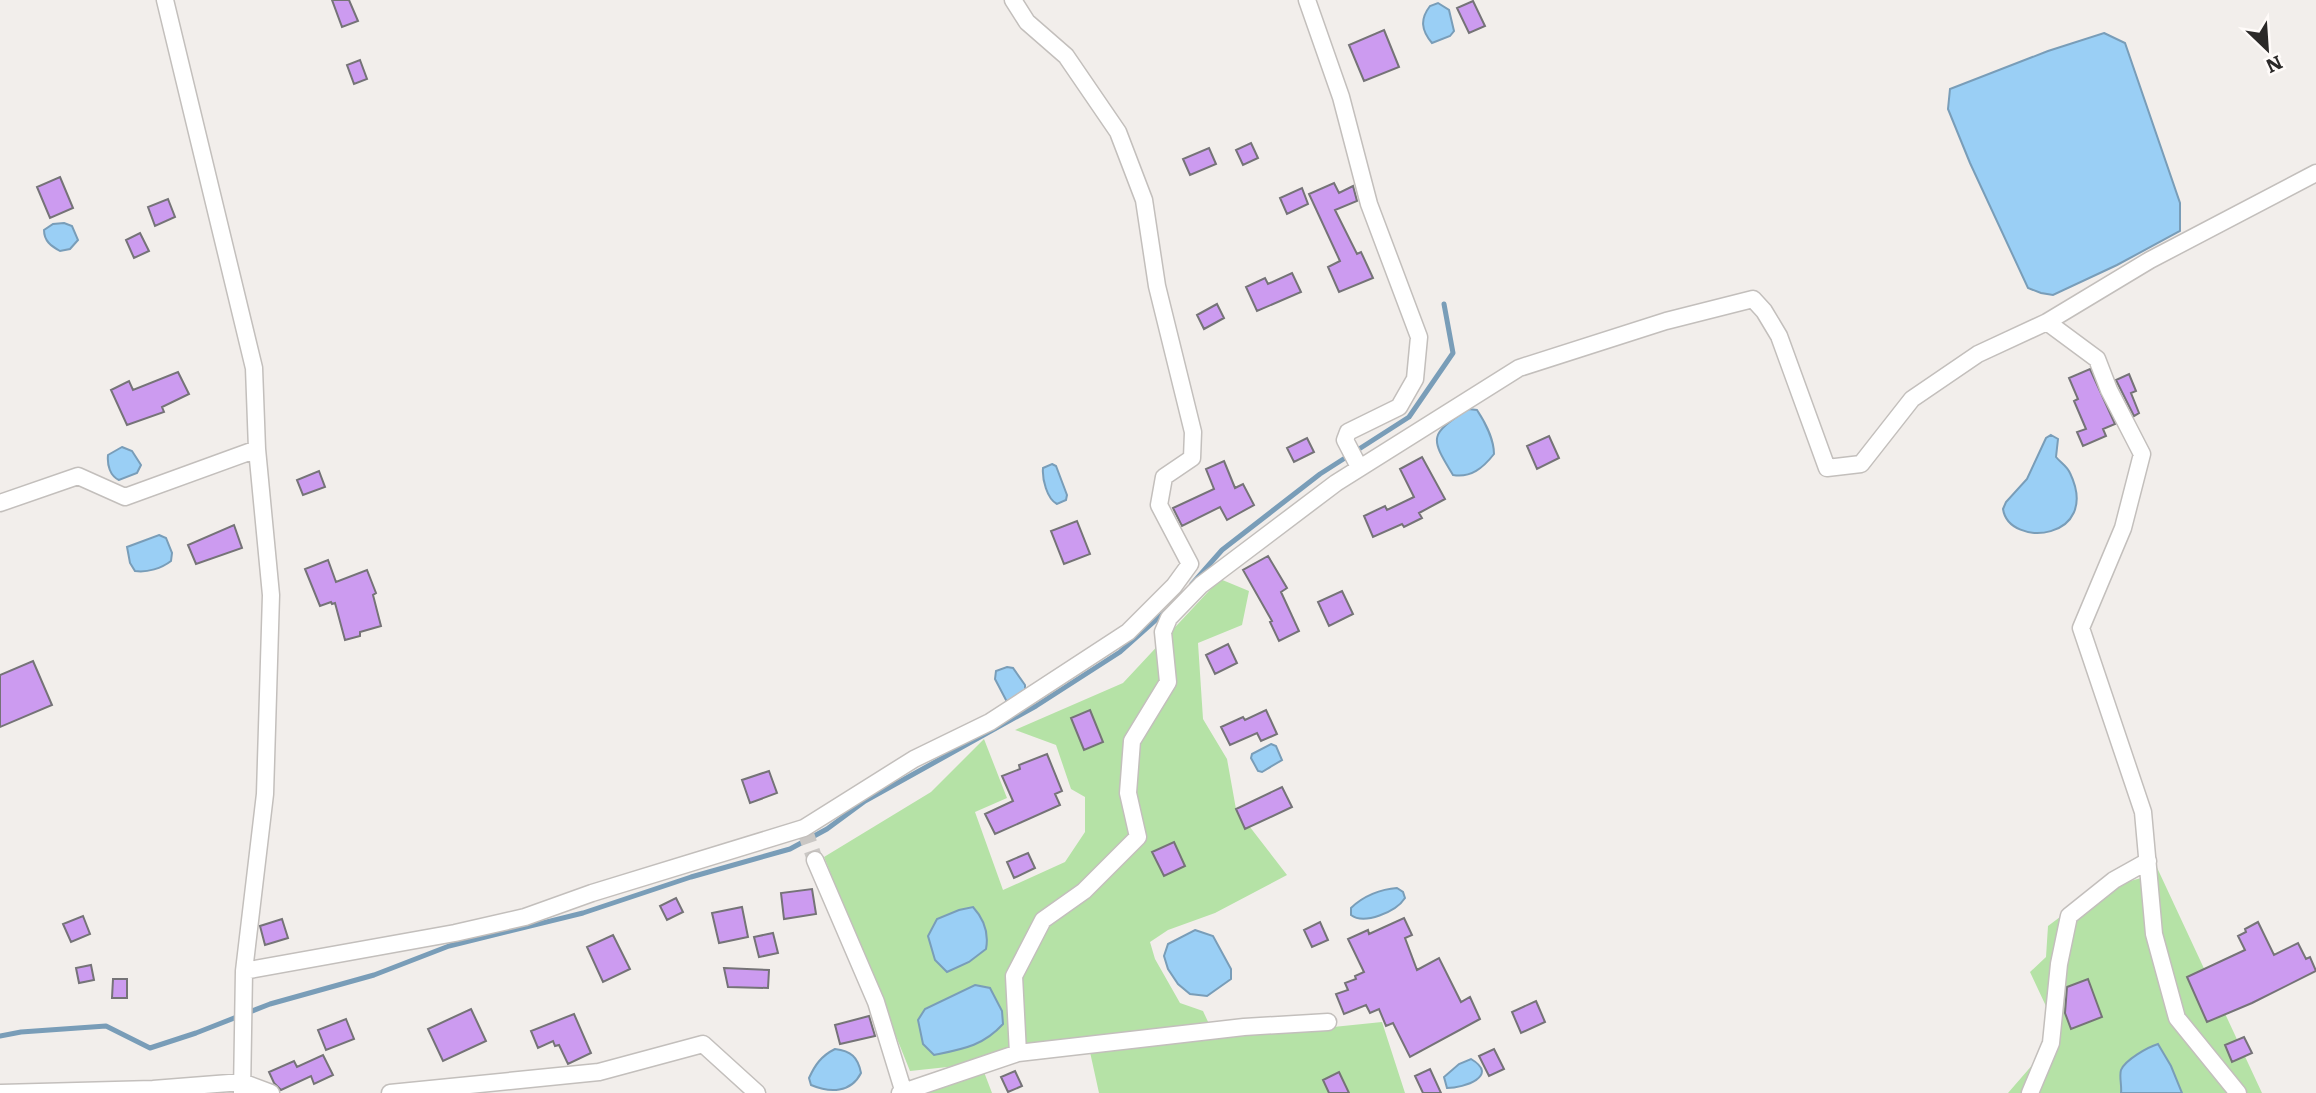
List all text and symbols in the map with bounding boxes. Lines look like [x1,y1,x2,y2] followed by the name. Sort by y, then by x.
[2232,14,2302,84] north arrow
[2261,49,2288,81] text: N

